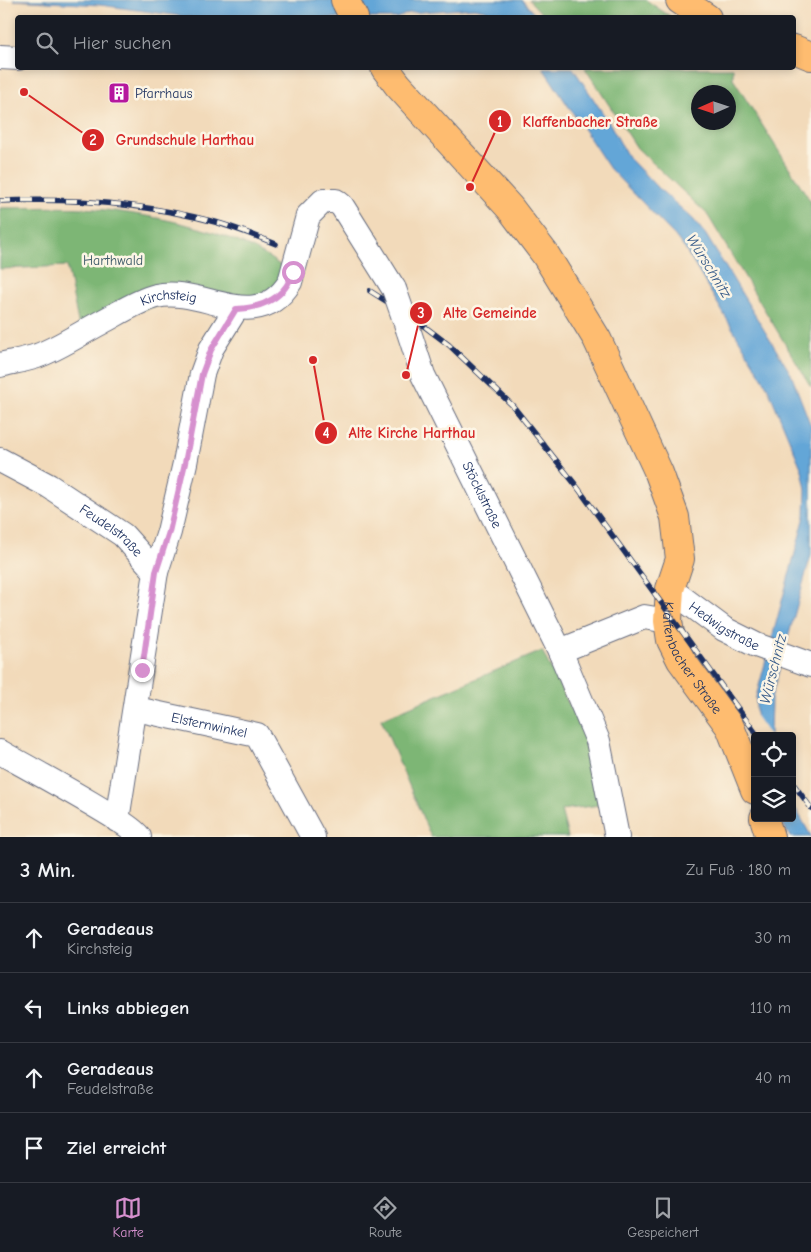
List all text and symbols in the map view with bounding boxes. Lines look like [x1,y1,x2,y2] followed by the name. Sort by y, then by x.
[15,15,796,70] search box
[33,29,61,57] icon: search
[73,32,171,54] text: Hier suchen
[107,81,131,105] building icon: Pfarrhaus
[135,85,193,102] place label: Pfarrhaus
[691,85,736,130] north arrow
[487,106,667,136] callout: Klaffenbacher Straße
[497,113,503,131] text: 1
[522,113,658,131] text: Klaffenbacher Straße
[81,125,264,155] callout: Grundschule Harthau
[89,131,97,149] text: 2
[116,131,254,149] text: Grundschule Harthau
[683,231,736,302] water label: Würschnitz
[83,252,143,269] park label: Harthwald
[282,261,305,284] route start
[137,286,199,309] street label: Kirchsteig
[409,298,547,328] callout: Alte Gemeinde
[417,304,425,322] text: 3
[443,304,537,322] text: Alte Gemeinde
[313,418,485,448] callout: Alte Kirche Harthau
[322,424,330,442] text: 4
[348,424,476,442] text: Alte Kirche Harthau
[459,459,506,531] street label: Stöcklstraße
[77,500,146,560] street label: Feudelstraße
[686,598,763,654] street label: Hedwigstraße
[659,601,726,717] street label: Klaffenbacher Straße
[756,632,791,706] water label: Würschnitz
[131,659,154,682] route end
[170,708,249,741] street label: Elsternwinkel
[751,732,796,822] map controls
[751,732,796,777] button: locate
[751,777,796,822] button: layers
[20,858,75,882] text: 3 Min.
[686,861,791,879] text: Zu Fuß · 180 m
[67,918,153,940] text: Geradeaus
[20,924,48,952] icon: ahead
[755,929,791,947] text: 30 m
[67,940,133,958] text: Kirchsteig
[20,994,48,1022] icon: left
[67,997,189,1019] text: Links abbiegen
[750,999,791,1017] text: 110 m
[67,1058,153,1080] text: Geradeaus
[20,1064,48,1092] icon: ahead
[755,1069,791,1087] text: 40 m
[67,1080,153,1098] text: Feudelstraße
[20,1134,48,1162] icon: arrive
[67,1137,166,1159] text: Ziel erreicht
[113,1194,144,1241] tab: Karte
[369,1194,402,1241] tab: Route
[627,1194,698,1241] tab: Gespeichert

